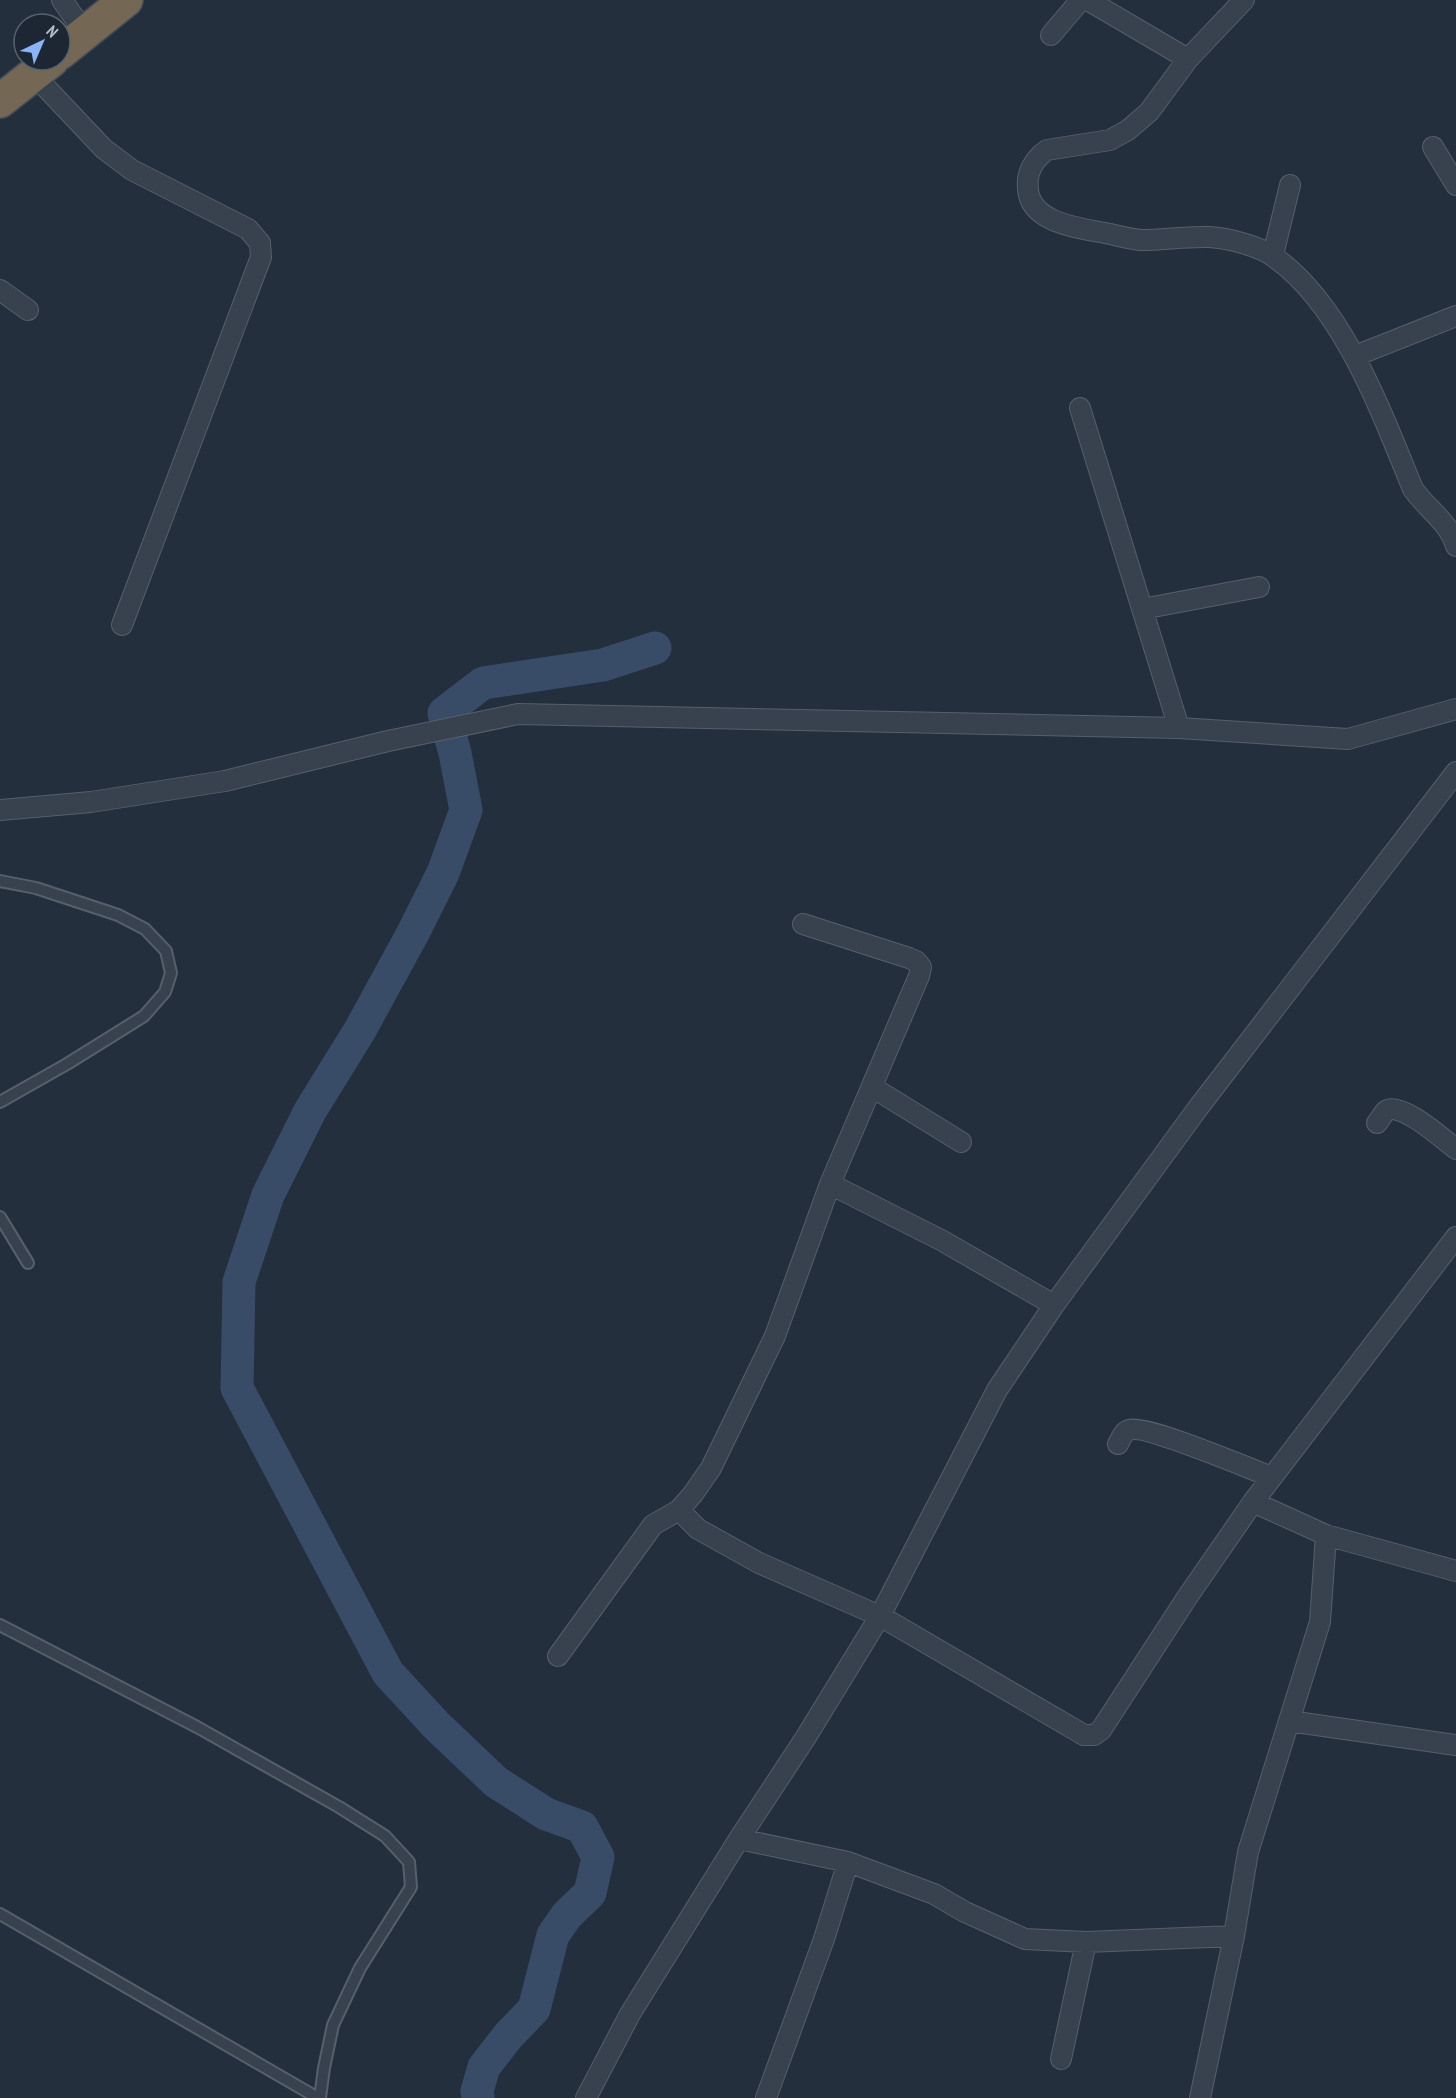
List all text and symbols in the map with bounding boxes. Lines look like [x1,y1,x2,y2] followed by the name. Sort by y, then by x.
[12,12,72,72] north arrow
[42,21,62,41] text: N

